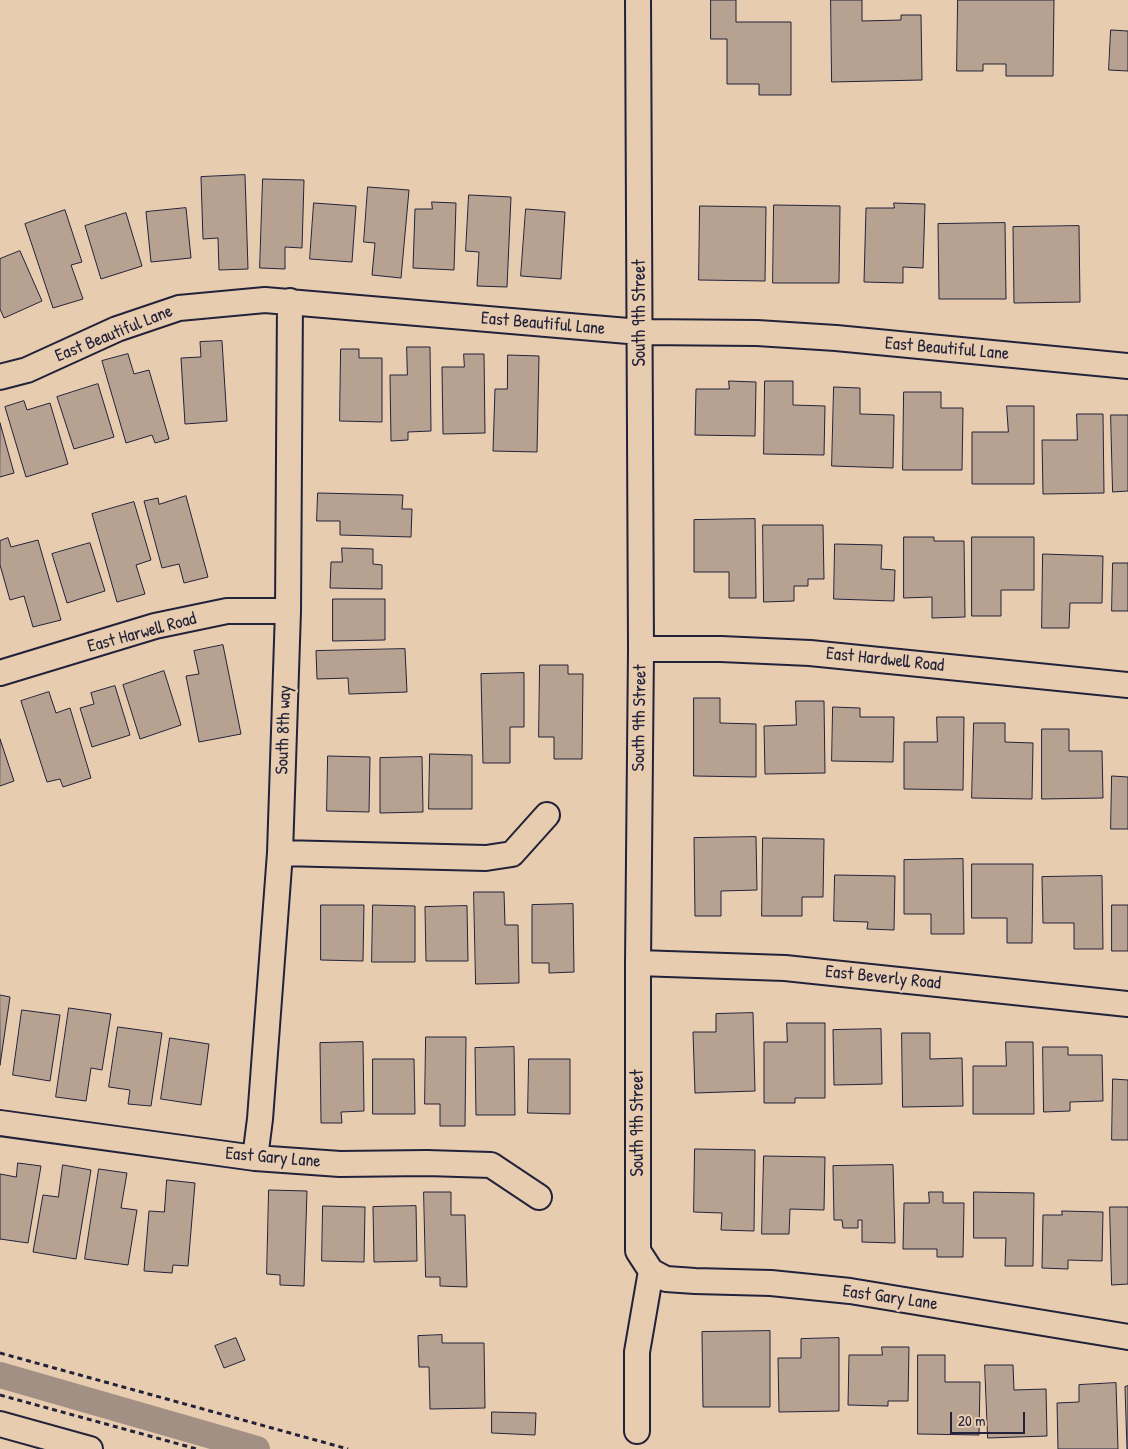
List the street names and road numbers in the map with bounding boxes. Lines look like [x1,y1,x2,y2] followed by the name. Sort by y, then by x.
[629,259,651,367] street label: South 9th Street
[52,301,176,367] street label: East Beautiful Lane
[480,308,606,340] street label: East Beautiful Lane
[884,333,1010,365] street label: East Beautiful Lane
[85,608,199,658] street label: East Harwell Road
[825,643,945,677] street label: East Hardwell Road
[628,664,652,772] street label: South 9th Street
[272,685,296,775] street label: South 8th way
[824,961,942,995] street label: East Beverly Road
[627,1069,649,1177] street label: South 9th Street
[224,1143,322,1173] street label: East Gary Lane
[841,1281,939,1315] street label: East Gary Lane

